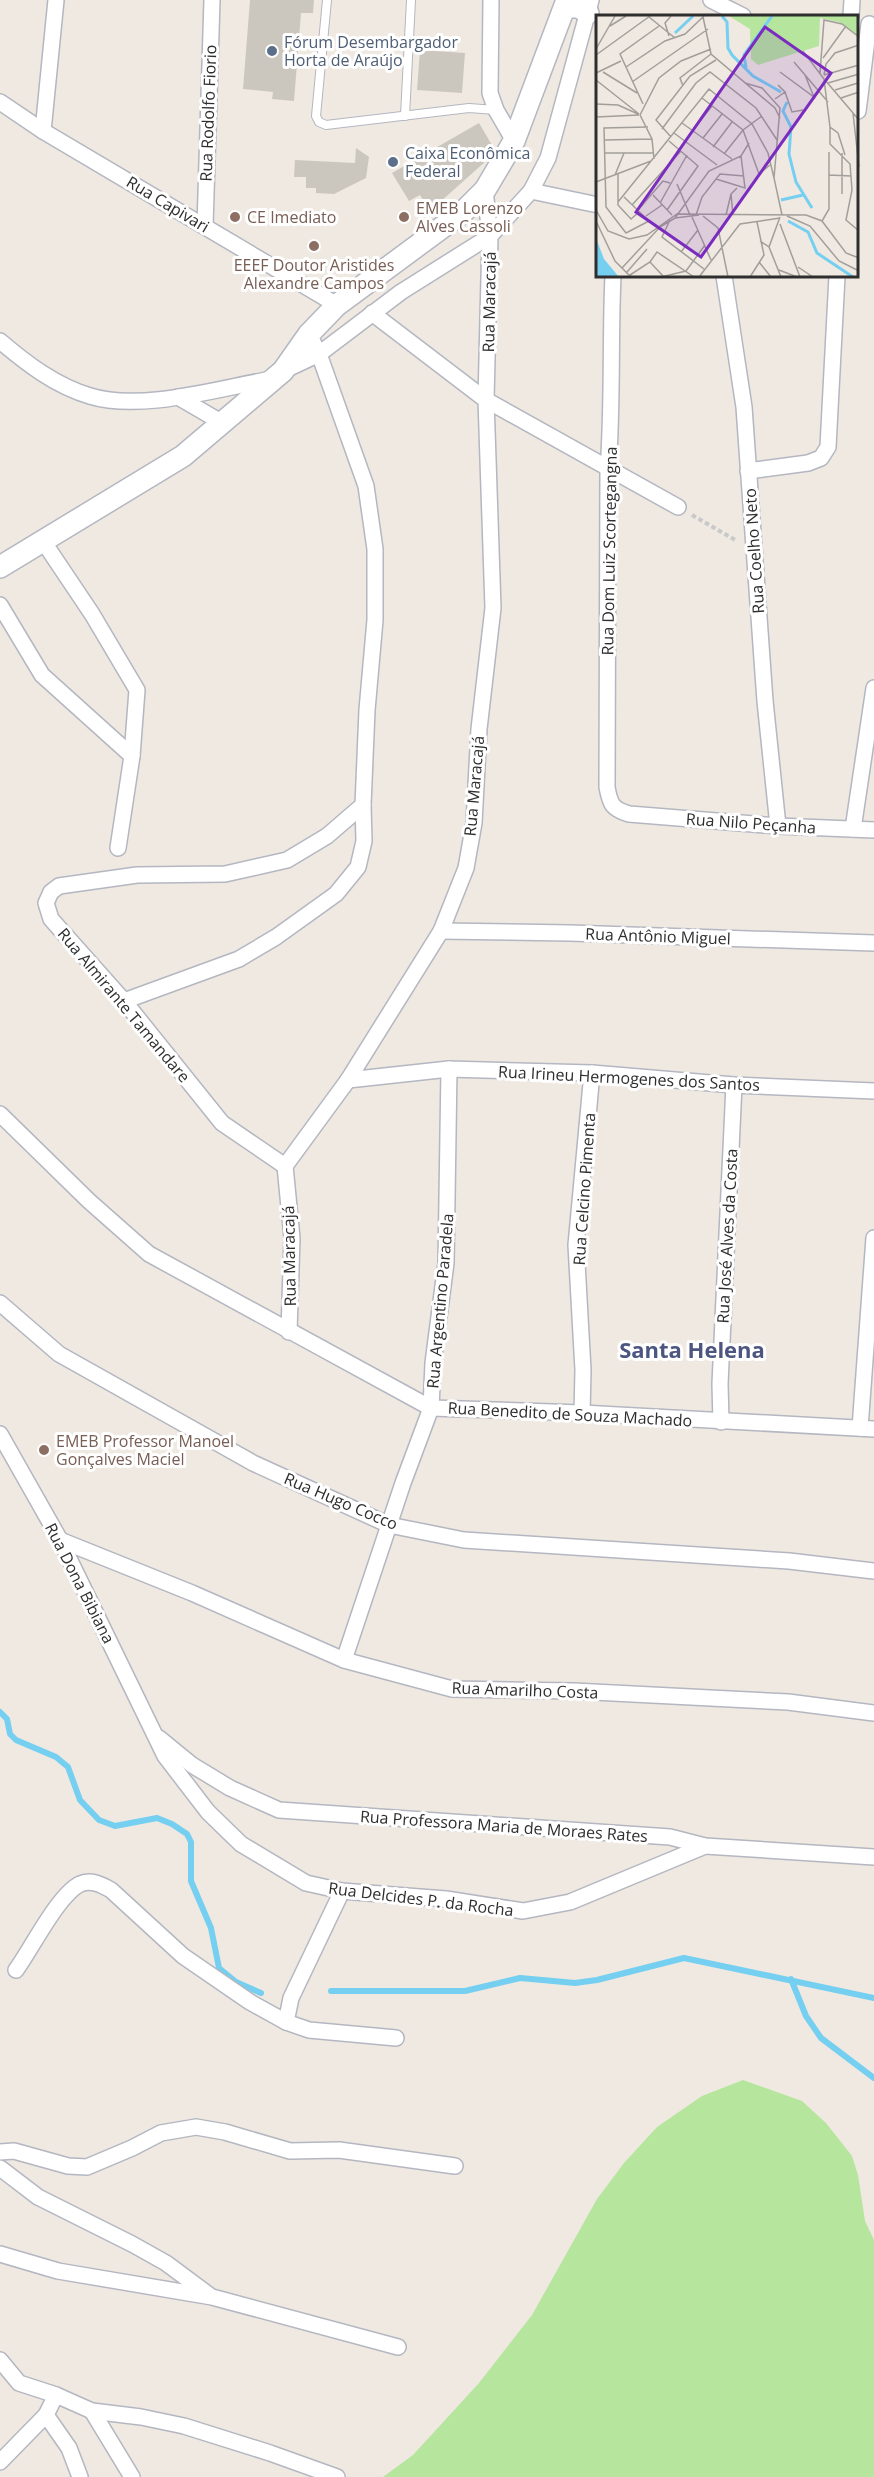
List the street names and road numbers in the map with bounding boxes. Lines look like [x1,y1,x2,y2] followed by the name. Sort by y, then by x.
[195,44,221,182] street label: Rua Rodolfo Fiorio
[122,171,214,237] street label: Rua Capivari
[477,251,501,353] street label: Rua Maracajá
[596,446,622,656] street label: Rua Dom Luiz Scortegangna
[739,488,769,614] street label: Rua Coelho Neto
[459,735,489,837] street label: Rua Maracajá
[685,807,817,839] street label: Rua Nilo Peçanha
[585,922,731,950] street label: Rua Antônio Miguel
[53,923,195,1087] street label: Rua Almirante Tamandare
[498,1060,760,1096] street label: Rua Irineu Hermogenes dos Santos
[568,1112,600,1266] street label: Rua Celcino Pimenta
[711,1148,743,1324] street label: Rua José Alves da Costa
[277,1205,301,1307] street label: Rua Maracajá
[421,1212,459,1390] street label: Rua Argentino Paradela
[447,1397,693,1431] street label: Rua Benedito de Souza Machado
[281,1467,401,1535] street label: Rua Hugo Cocco
[40,1519,120,1647] street label: Rua Dona Bibiana
[451,1676,599,1704] street label: Rua Amarilho Costa
[359,1805,649,1847] street label: Rua Professora Maria de Moraes Rates
[327,1877,515,1921] street label: Rua Delcides P. da Rocha

